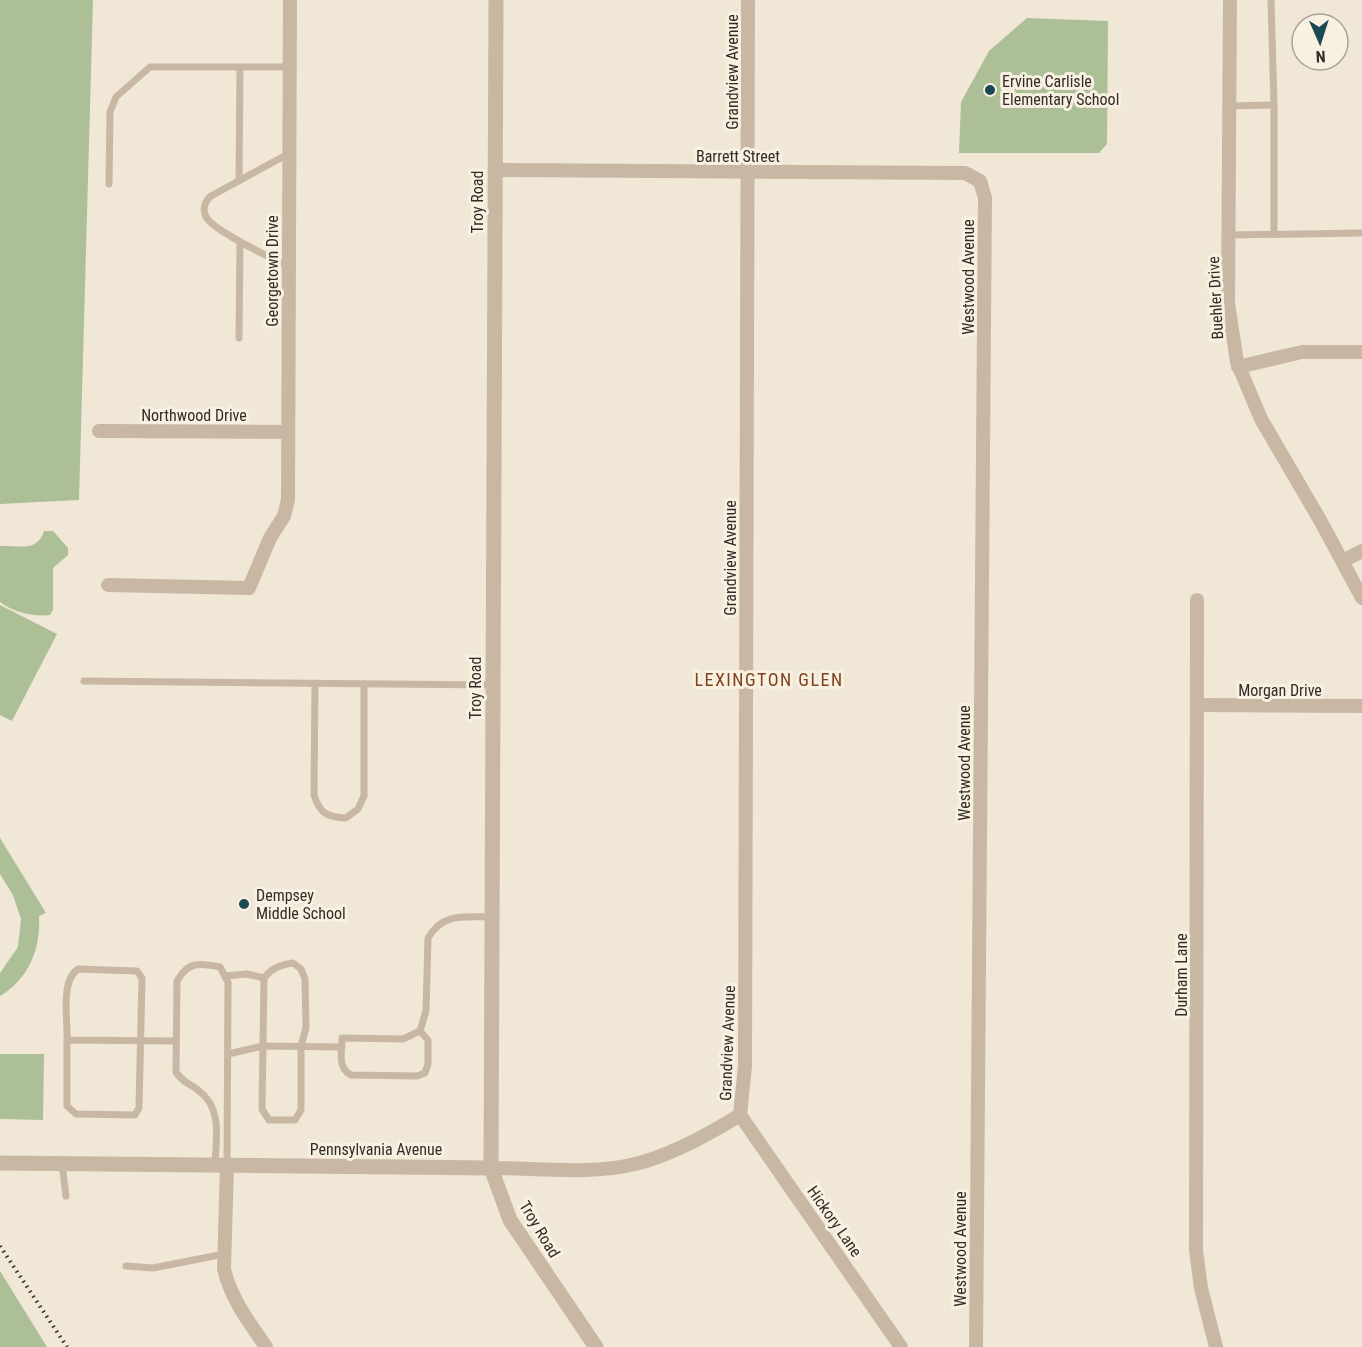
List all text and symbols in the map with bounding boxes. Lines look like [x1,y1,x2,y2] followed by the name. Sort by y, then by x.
[1290,12,1350,72] north arrow
[723,14,742,130] street label: Grandview Avenue
[1315,47,1326,66] text: N
[1002,72,1119,109] place label: Ervine Carlisle Elementary School
[983,83,997,97] marker: Ervine Carlisle Elementary School
[696,147,780,166] street label: Barrett Street
[468,171,487,233] street label: Troy Road
[263,215,282,327] street label: Georgetown Drive
[959,219,978,335] street label: Westwood Avenue
[1204,256,1227,340] street label: Buehler Drive
[141,406,247,425] street label: Northwood Drive
[721,500,740,616] street label: Grandview Avenue
[466,657,485,719] street label: Troy Road
[694,669,844,690] district label: LEXINGTON GLEN
[1238,681,1322,700] street label: Morgan Drive
[955,705,974,821] street label: Westwood Avenue
[256,886,346,923] place label: Dempsey Middle School
[237,897,251,911] marker: Dempsey Middle School
[1172,933,1191,1017] street label: Durham Lane
[716,985,739,1101] street label: Grandview Avenue
[310,1140,442,1159] street label: Pennsylvania Avenue
[803,1182,866,1260] street label: Hickory Lane
[951,1191,970,1307] street label: Westwood Avenue
[515,1197,564,1261] street label: Troy Road

